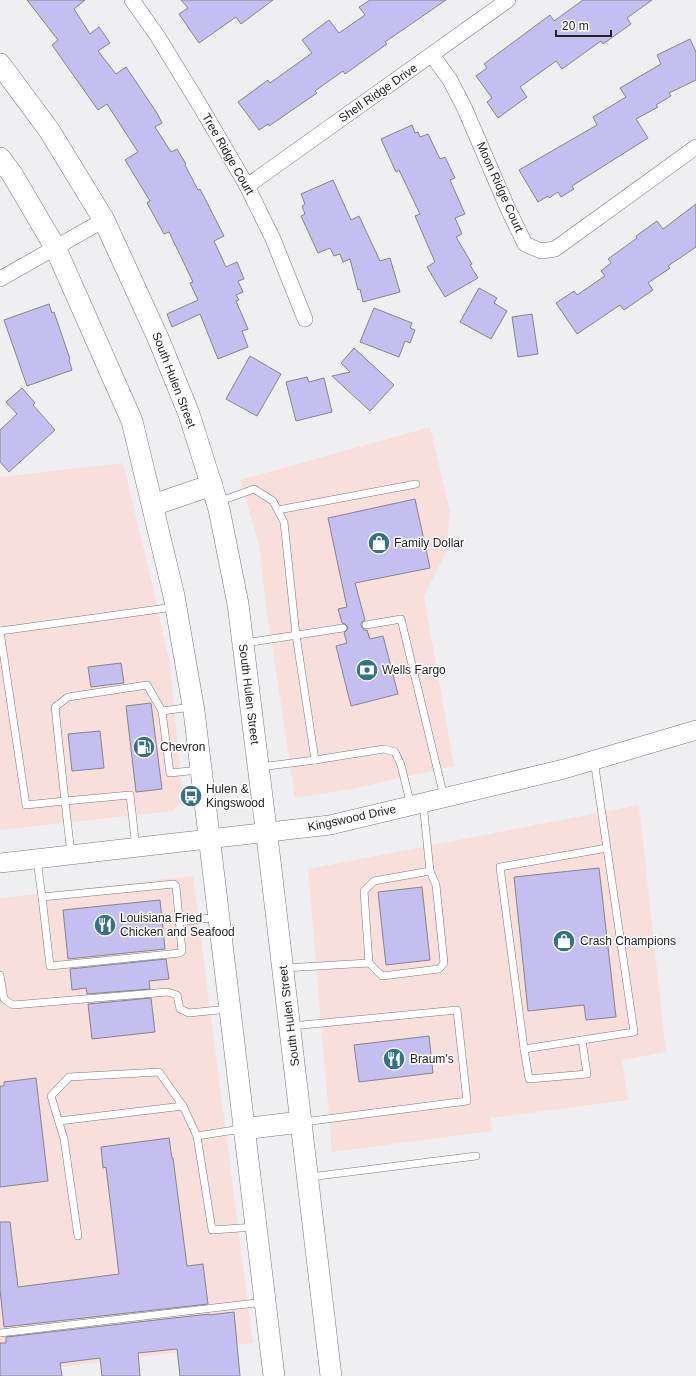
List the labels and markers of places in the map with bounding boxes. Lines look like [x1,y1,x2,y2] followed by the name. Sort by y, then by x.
[366,530,392,556] shop icon: Family Dollar
[394,536,464,550] place label: Family Dollar
[354,657,380,683] bank icon: Wells Fargo
[382,663,446,677] place label: Wells Fargo
[131,734,157,760] fuel station icon: Chevron
[160,740,205,754] place label: Chevron
[206,782,265,810] place label: Hulen & Kingswood
[178,783,204,809] bus stop icon: Hulen & Kingswood
[120,911,235,939] place label: Louisiana Fried Chicken and Seafood
[92,912,118,938] restaurant icon: Louisiana Fried Chicken and Seafood
[551,928,577,954] shop icon: Crash Champions
[580,934,676,948] place label: Crash Champions
[381,1046,407,1072] restaurant icon: Braum's
[410,1052,454,1066] place label: Braum's

